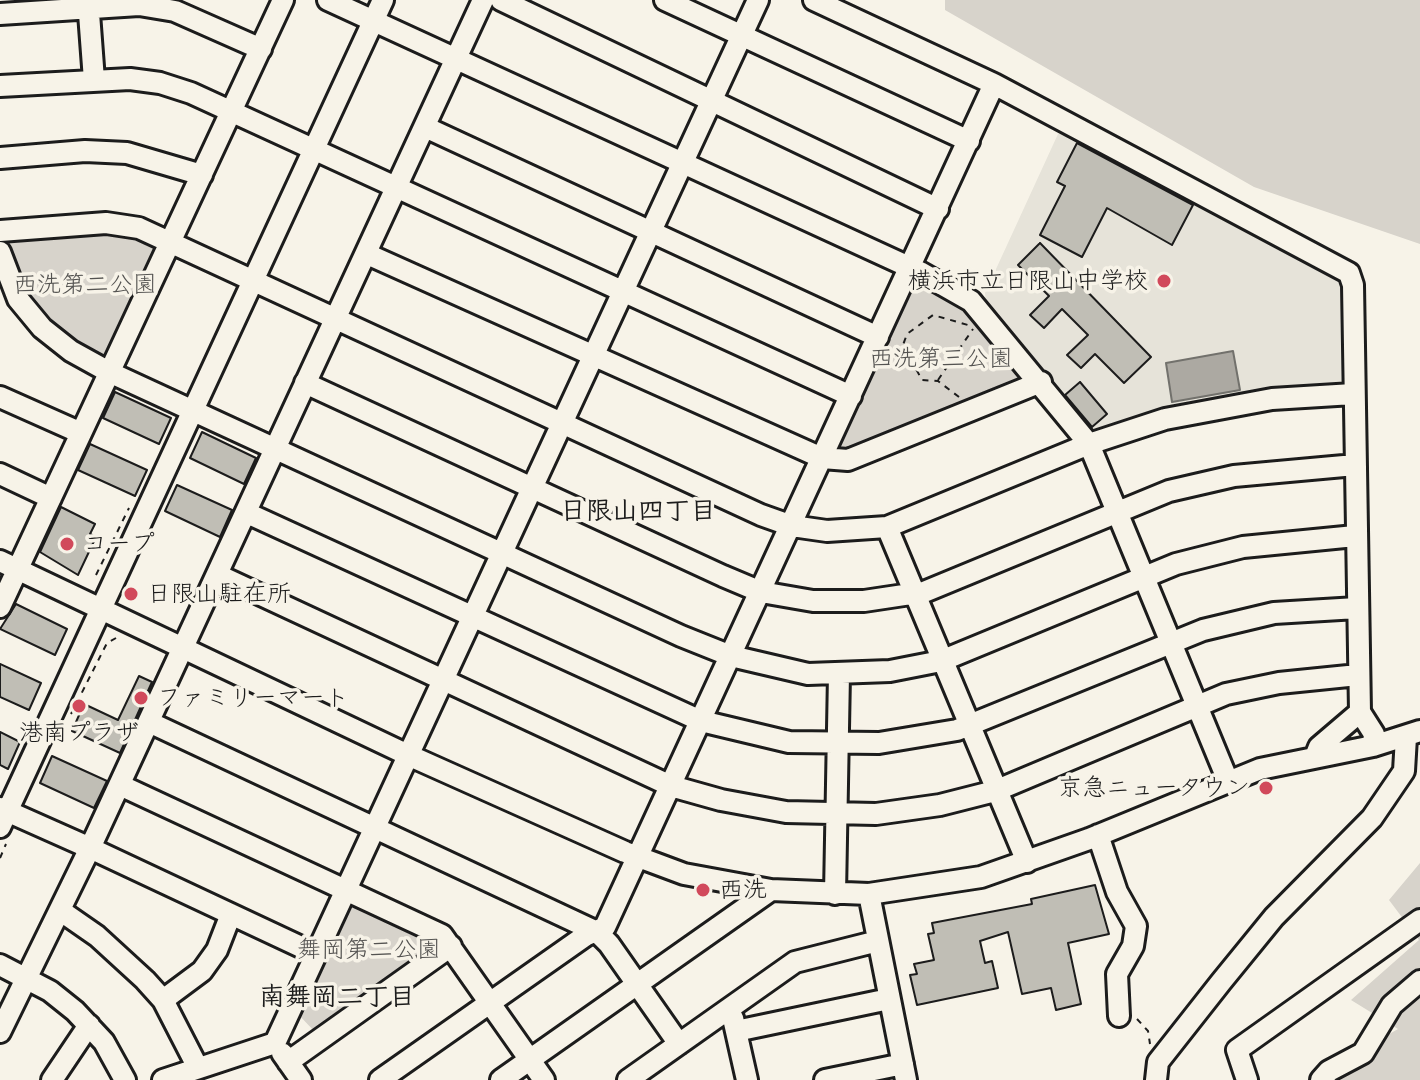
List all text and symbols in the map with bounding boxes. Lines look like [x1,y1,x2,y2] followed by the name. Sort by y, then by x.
[908,267,1148,295] place label: 横浜市立日限山中学校
[13,271,157,299] park label: 西洗第二公園
[1155,272,1173,290] marker: 横浜市立日限山中学校
[869,345,1013,373] park label: 西洗第三公園
[560,496,716,528] district label: 日限山四丁目
[83,530,155,558] place label: コープ
[58,535,76,553] marker: コープ
[147,580,291,608] place label: 日限山駐在所
[122,585,140,603] marker: 日限山駐在所
[157,684,349,712] place label: ファミリーマート
[132,689,150,707] marker: ファミリーマート
[70,697,88,715] marker: 港南プラザ
[19,719,139,747] place label: 港南プラザ
[1058,774,1250,802] place label: 京急ニュータウン
[1257,779,1275,797] marker: 京急ニュータウン
[719,876,767,904] place label: 西洗
[694,881,712,899] marker: 西洗
[297,936,441,964] park label: 舞岡第二公園
[259,982,415,1014] district label: 南舞岡二丁目

